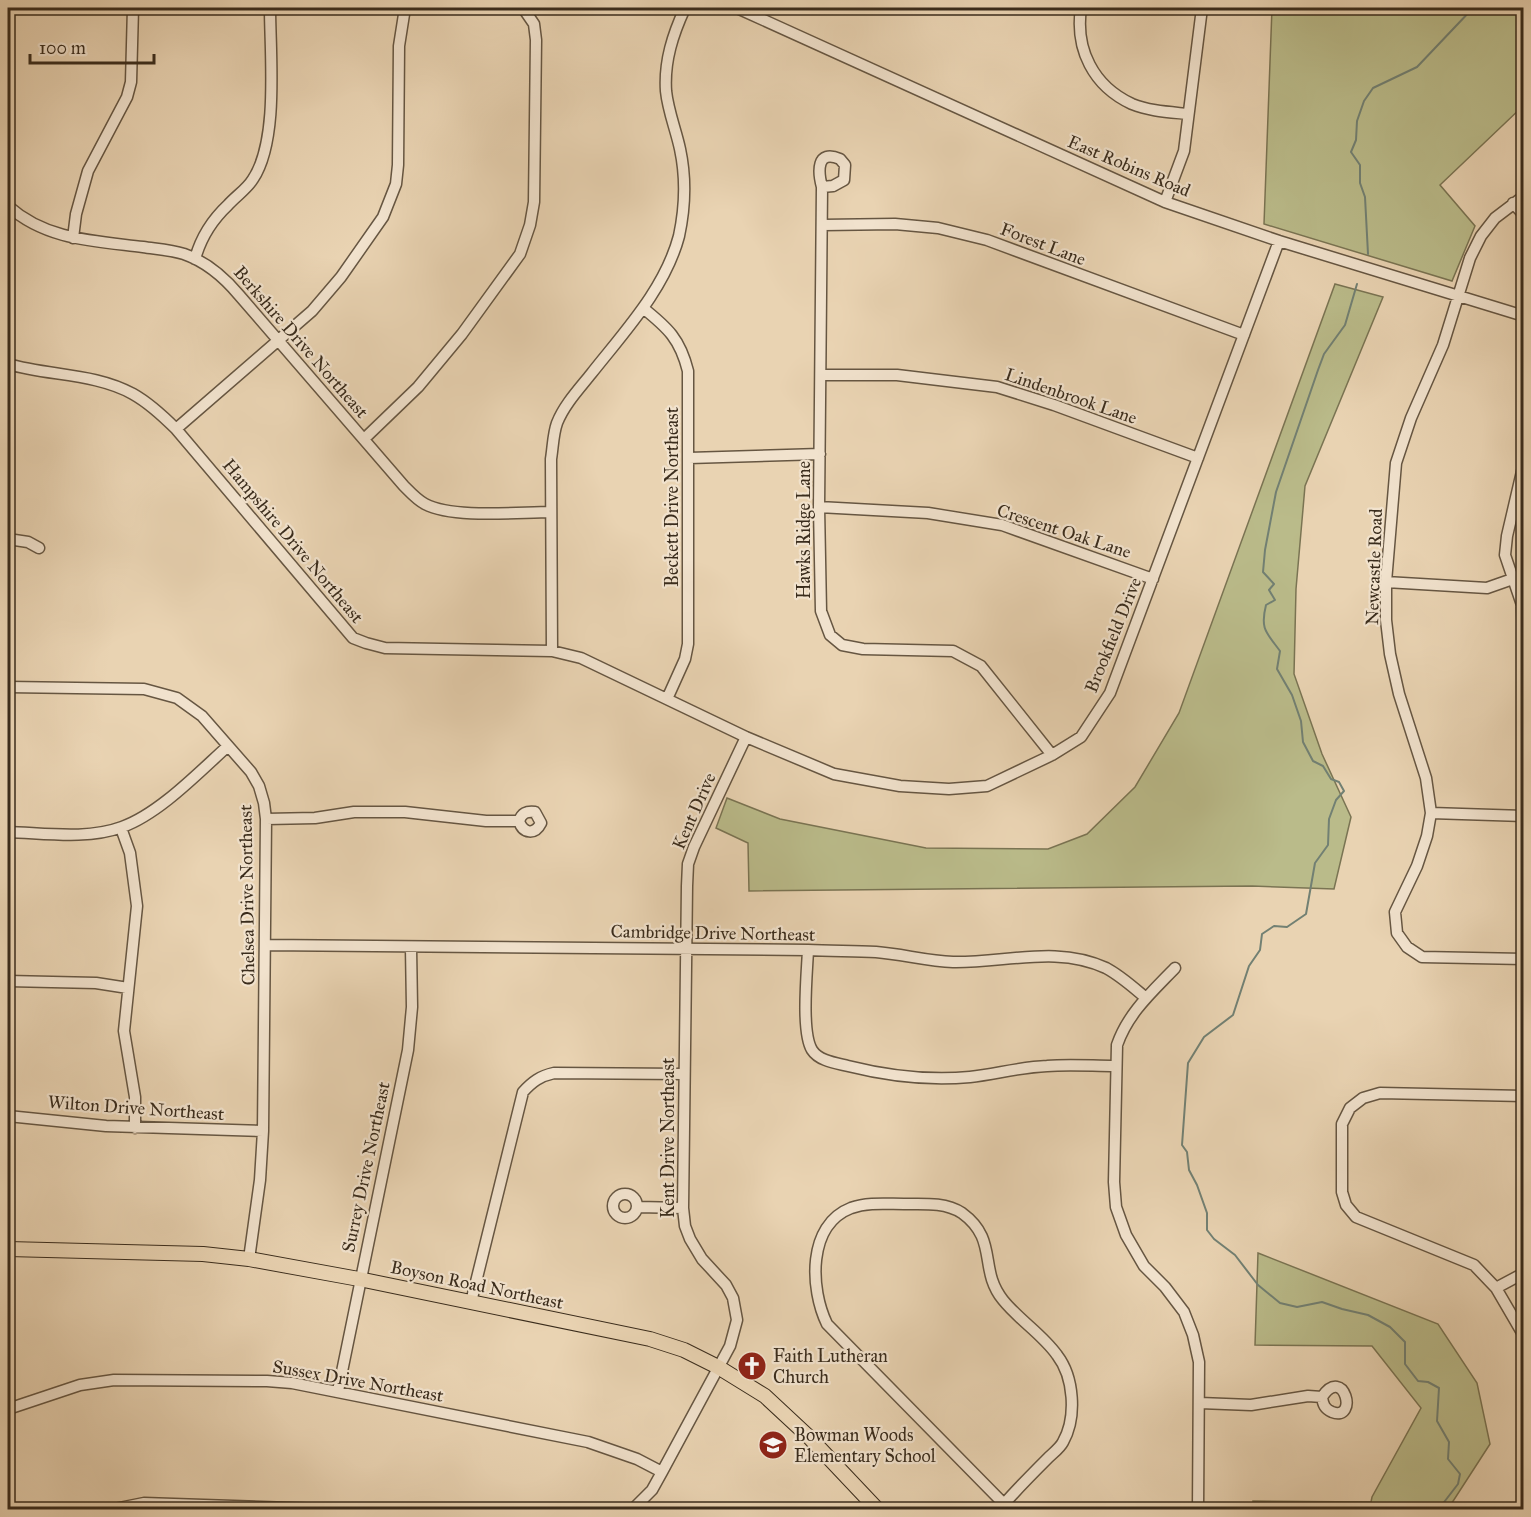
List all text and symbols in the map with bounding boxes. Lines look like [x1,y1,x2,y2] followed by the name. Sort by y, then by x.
[30,27,154,65] scale bar
[39,37,86,59] text: 100 m
[1064,130,1194,202] street label: East Robins Road
[997,218,1089,270] street label: Forest Lane
[229,261,374,423] street label: Berkshire Drive Northeast
[1002,363,1140,429] street label: Lindenbrook Lane
[661,406,683,587] street label: Beckett Drive Northeast
[218,454,369,628] street label: Hampshire Drive Northeast
[793,461,816,599] street label: Hawks Ridge Lane
[994,499,1134,563] street label: Crescent Oak Lane
[1361,508,1387,626] street label: Newcastle Road
[1080,574,1146,696] street label: Brookfield Drive
[667,769,721,853] street label: Kent Drive
[234,804,260,986] street label: Chelsea Drive Northeast
[610,920,816,947] street label: Cambridge Drive Northeast
[657,1057,679,1218] street label: Kent Drive Northeast
[337,1079,395,1254] street label: Surrey Drive Northeast
[47,1091,226,1125] street label: Wilton Drive Northeast
[389,1256,566,1314] street label: Boyson Road Northeast
[773,1345,888,1388] place label: Faith Lutheran Church
[736,1350,768,1382] church icon: Faith Lutheran Church
[271,1355,446,1407] street label: Sussex Drive Northeast
[794,1424,936,1467] place label: Bowman Woods Elementary School
[757,1429,789,1461] school or university icon: Bowman Woods Elementary School

